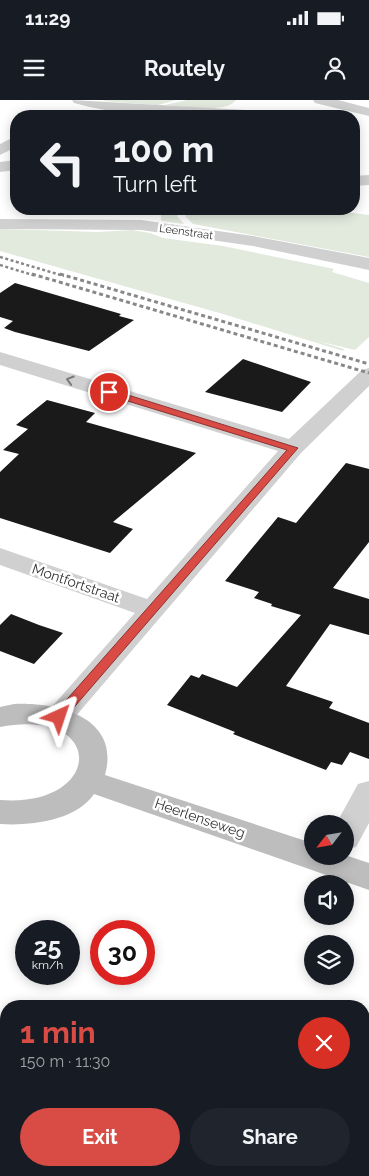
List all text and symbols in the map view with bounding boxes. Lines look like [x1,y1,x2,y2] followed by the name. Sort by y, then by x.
[25,7,70,29] text: 11:29
[20,54,48,82] icon: menu
[321,54,349,82] icon: person
[144,55,225,81] text: Routely
[113,129,214,170] text: 100 m
[30,130,95,195] icon: left
[113,171,197,197] text: Turn left
[158,222,214,242] street label: Leenstraat
[88,371,130,413] pin
[67,375,75,385] one-way arrow
[95,378,123,406] icon: arrive
[30,560,122,606] street label: Montfortstraat
[32,690,84,742] position arrow
[153,795,247,841] street label: Heerlenseweg
[304,815,354,865] north arrow
[304,815,354,985] map controls
[304,875,354,925] button: sound
[90,920,155,985] speed limit sign: 30
[34,931,61,961] text: 25
[304,935,354,985] button: layers
[32,958,63,972] text: km/h
[20,1015,96,1050] text: 1 min
[298,1017,350,1069] button: close
[20,1052,110,1071] text: 150 m · 11:30
[20,1108,180,1166] button: Exit
[190,1108,350,1166] button: Share

